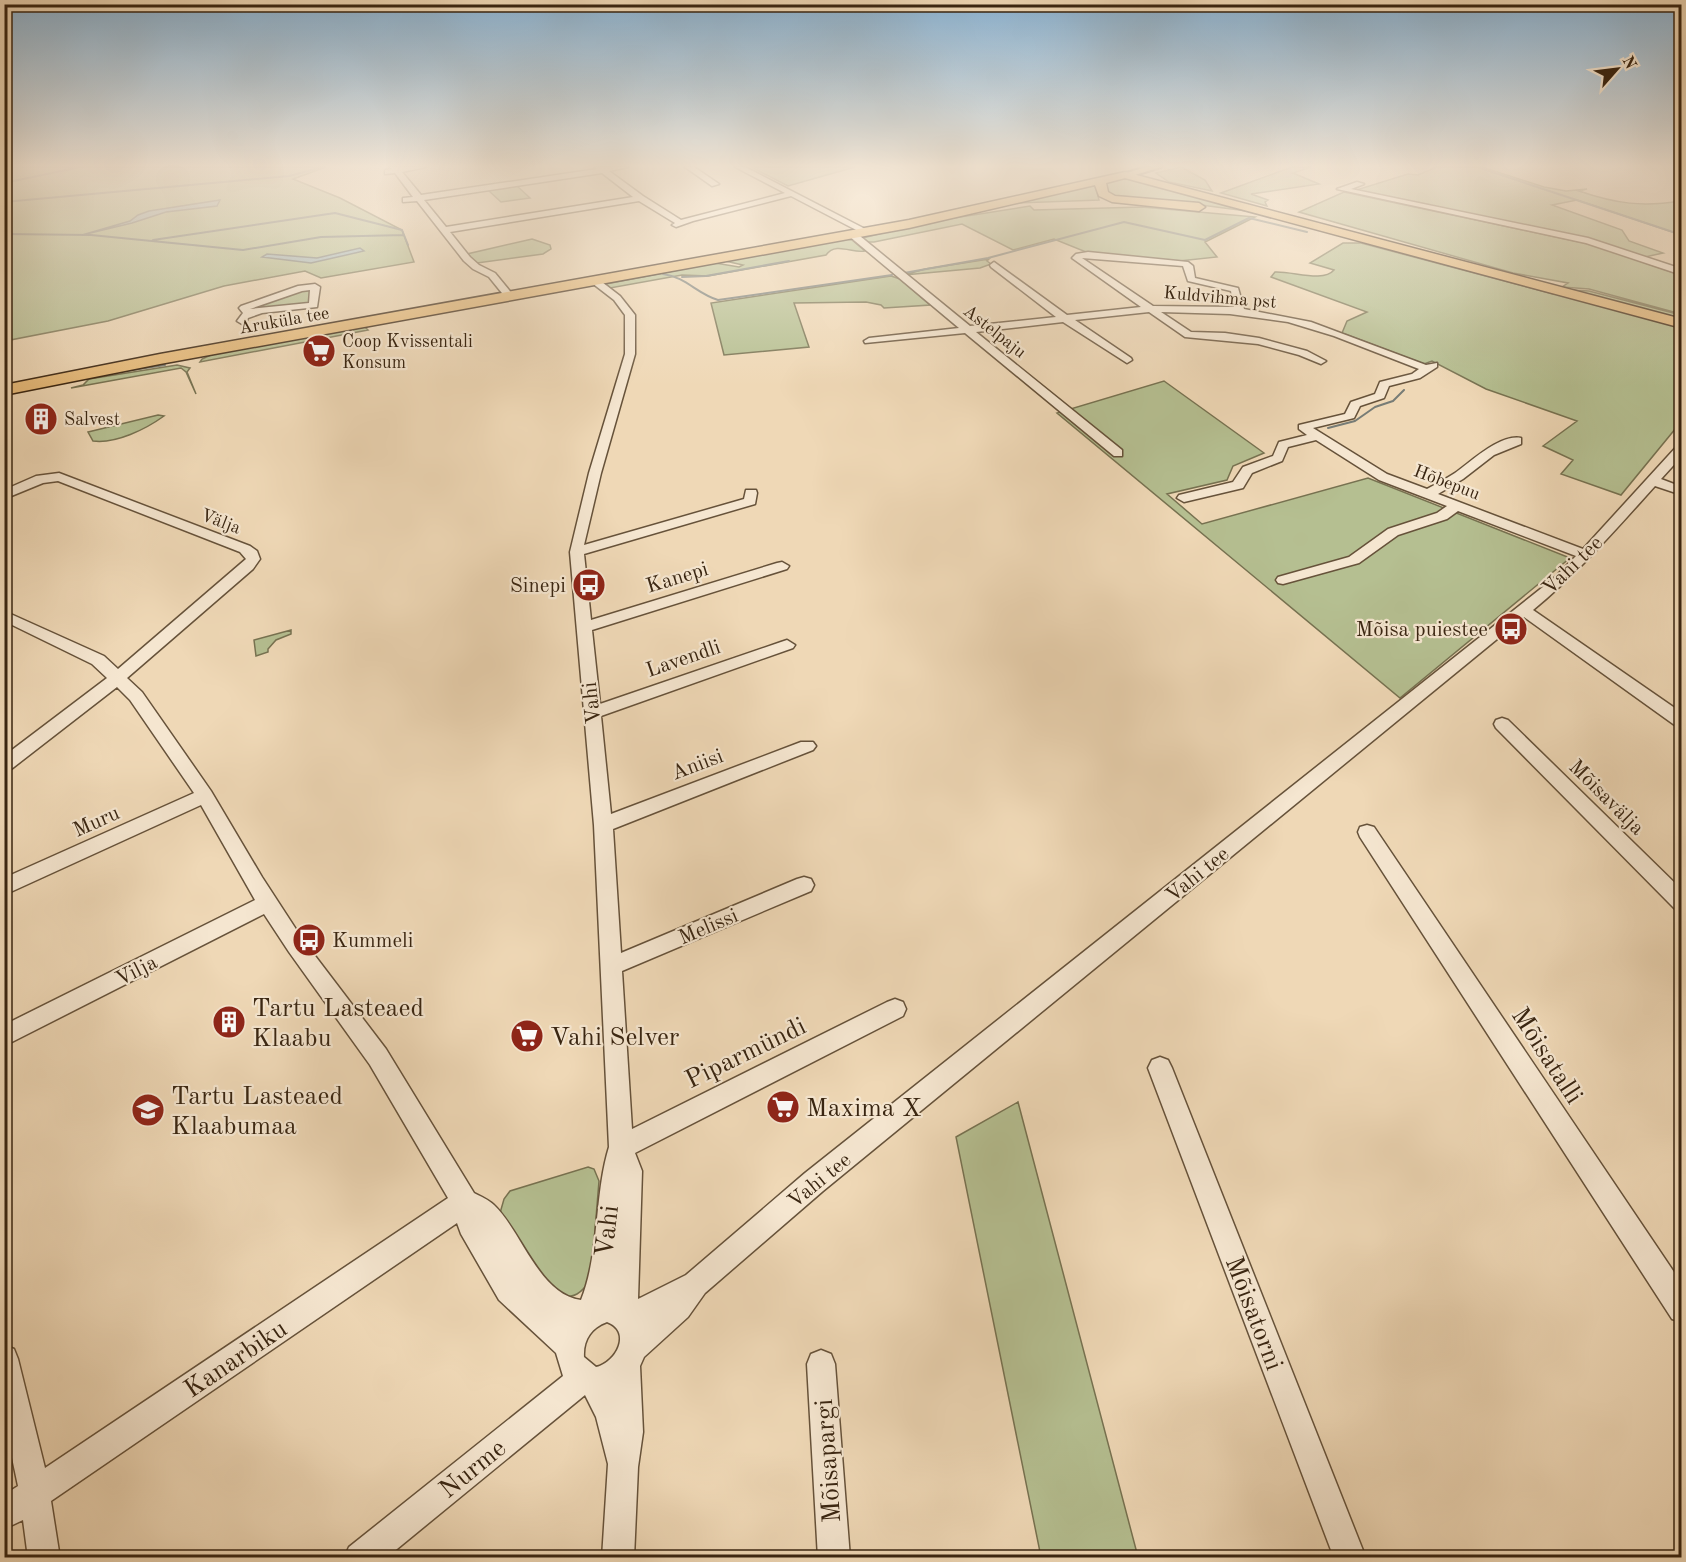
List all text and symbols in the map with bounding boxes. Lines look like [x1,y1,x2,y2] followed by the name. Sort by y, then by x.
[1587,39,1647,99] north arrow
[1619,54,1639,73] text: N
[1163,284,1277,312] street label: Kuldvihma pst
[959,302,1030,362] street label: Astelpaju
[238,304,331,338] street label: Aruküla tee
[301,333,337,369] supermarket icon: Coop Kvissentali Konsum
[342,333,473,372] place label: Coop Kvissentali Konsum
[23,401,59,437] building icon: Salvest
[64,411,120,429] place label: Salvest
[1411,462,1483,504] street label: Hõbepuu
[198,506,243,538] street label: Välja
[1539,533,1607,600] street label: Vahi tee
[644,559,711,598] street label: Kanepi
[571,567,607,603] bus stop icon: Sinepi
[510,576,566,597] place label: Sinepi
[1493,611,1529,647] bus stop icon: Mõisa puiestee
[1356,620,1488,641] place label: Mõisa puiestee
[644,637,723,682] street label: Lavendli
[580,681,605,725] street label: Vahi
[669,746,726,785] street label: Aniisi
[1564,756,1648,840] street label: Mõisavälja
[70,803,123,842] street label: Muru
[1162,844,1234,907] street label: Vahi tee
[676,906,741,949] street label: Melissi
[291,922,327,958] bus stop icon: Kummeli
[332,931,413,952] place label: Kummeli
[112,952,161,991] street label: Vilja
[252,996,424,1052] place label: Tartu Lasteaed Klaabu
[1506,1003,1587,1109] street label: Mõisatalli
[211,1004,247,1040] building icon: Tartu Lasteaed Klaabu
[681,1013,810,1094] street label: Piparmündi
[509,1018,545,1054] supermarket icon: Vahi Selver
[550,1025,680,1051] place label: Vahi Selver
[171,1084,343,1140] place label: Tartu Lasteaed Klaabumaa
[765,1089,801,1125] supermarket icon: Maxima X
[130,1092,166,1128] school or university icon: Tartu Lasteaed Klaabumaa
[806,1096,921,1122] place label: Maxima X
[784,1150,856,1213] street label: Vahi tee
[592,1204,624,1259] street label: Vahi
[1220,1253,1287,1374] street label: Mõisatorni
[180,1316,292,1403] street label: Kanarbiku
[812,1398,846,1524] street label: Mõisapargi
[435,1435,511,1504] street label: Nurme

